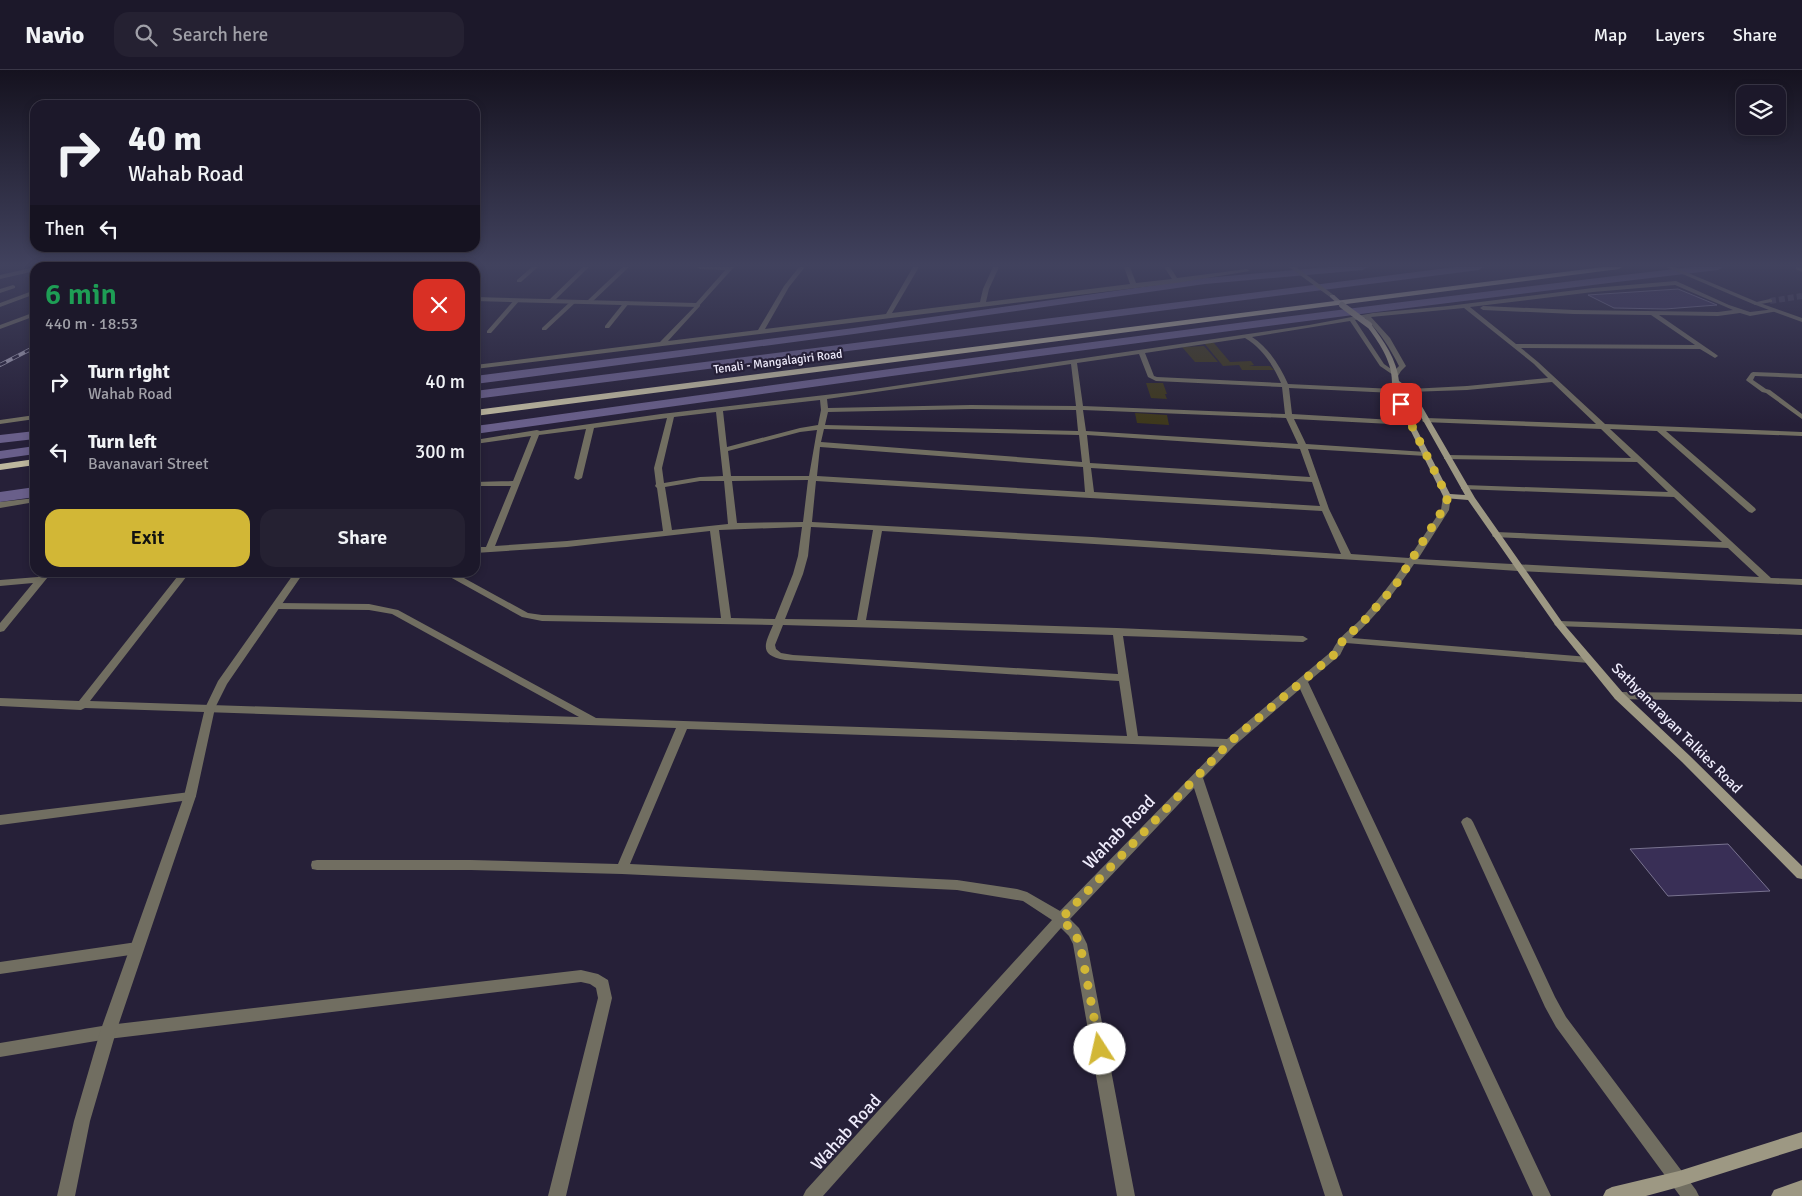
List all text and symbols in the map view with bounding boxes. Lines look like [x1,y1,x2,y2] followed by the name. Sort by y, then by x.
[114,12,464,57] search box
[25,20,84,50] text: Navio
[132,21,160,49] icon: search
[172,23,268,47] text: Search here
[1594,24,1627,46] text: Map
[1655,24,1705,46] text: Layers
[1733,24,1777,46] text: Share
[1736,85,1786,135] map controls
[1736,85,1786,135] button: layers
[128,117,202,160] text: 40 m
[45,120,110,185] icon: right
[128,160,244,187] text: Wahab Road
[95,215,123,243] icon: left
[45,217,85,241] text: Then
[45,276,117,313] text: 6 min
[413,279,465,331] button: close
[45,314,138,334] text: 440 m · 18:53
[713,347,843,377] street label: Tenali - Mangalagiri Road
[88,360,170,384] text: Turn right
[45,368,73,396] icon: right
[425,370,465,394] text: 40 m
[1380,383,1422,425] pin
[88,384,172,404] text: Wahab Road
[1387,390,1415,418] icon: arrive
[88,430,157,454] text: Turn left
[45,438,73,466] icon: left
[415,440,465,464] text: 300 m
[88,454,209,474] text: Bavanavari Street
[45,509,250,567] button: Exit
[260,509,465,567] button: Share
[1608,659,1746,797] street label: Sathyanarayan Talkies Road
[1078,790,1160,874] street label: Wahab Road
[1073,1022,1125,1074] position arrow
[806,1089,886,1175] street label: Wahab Road

